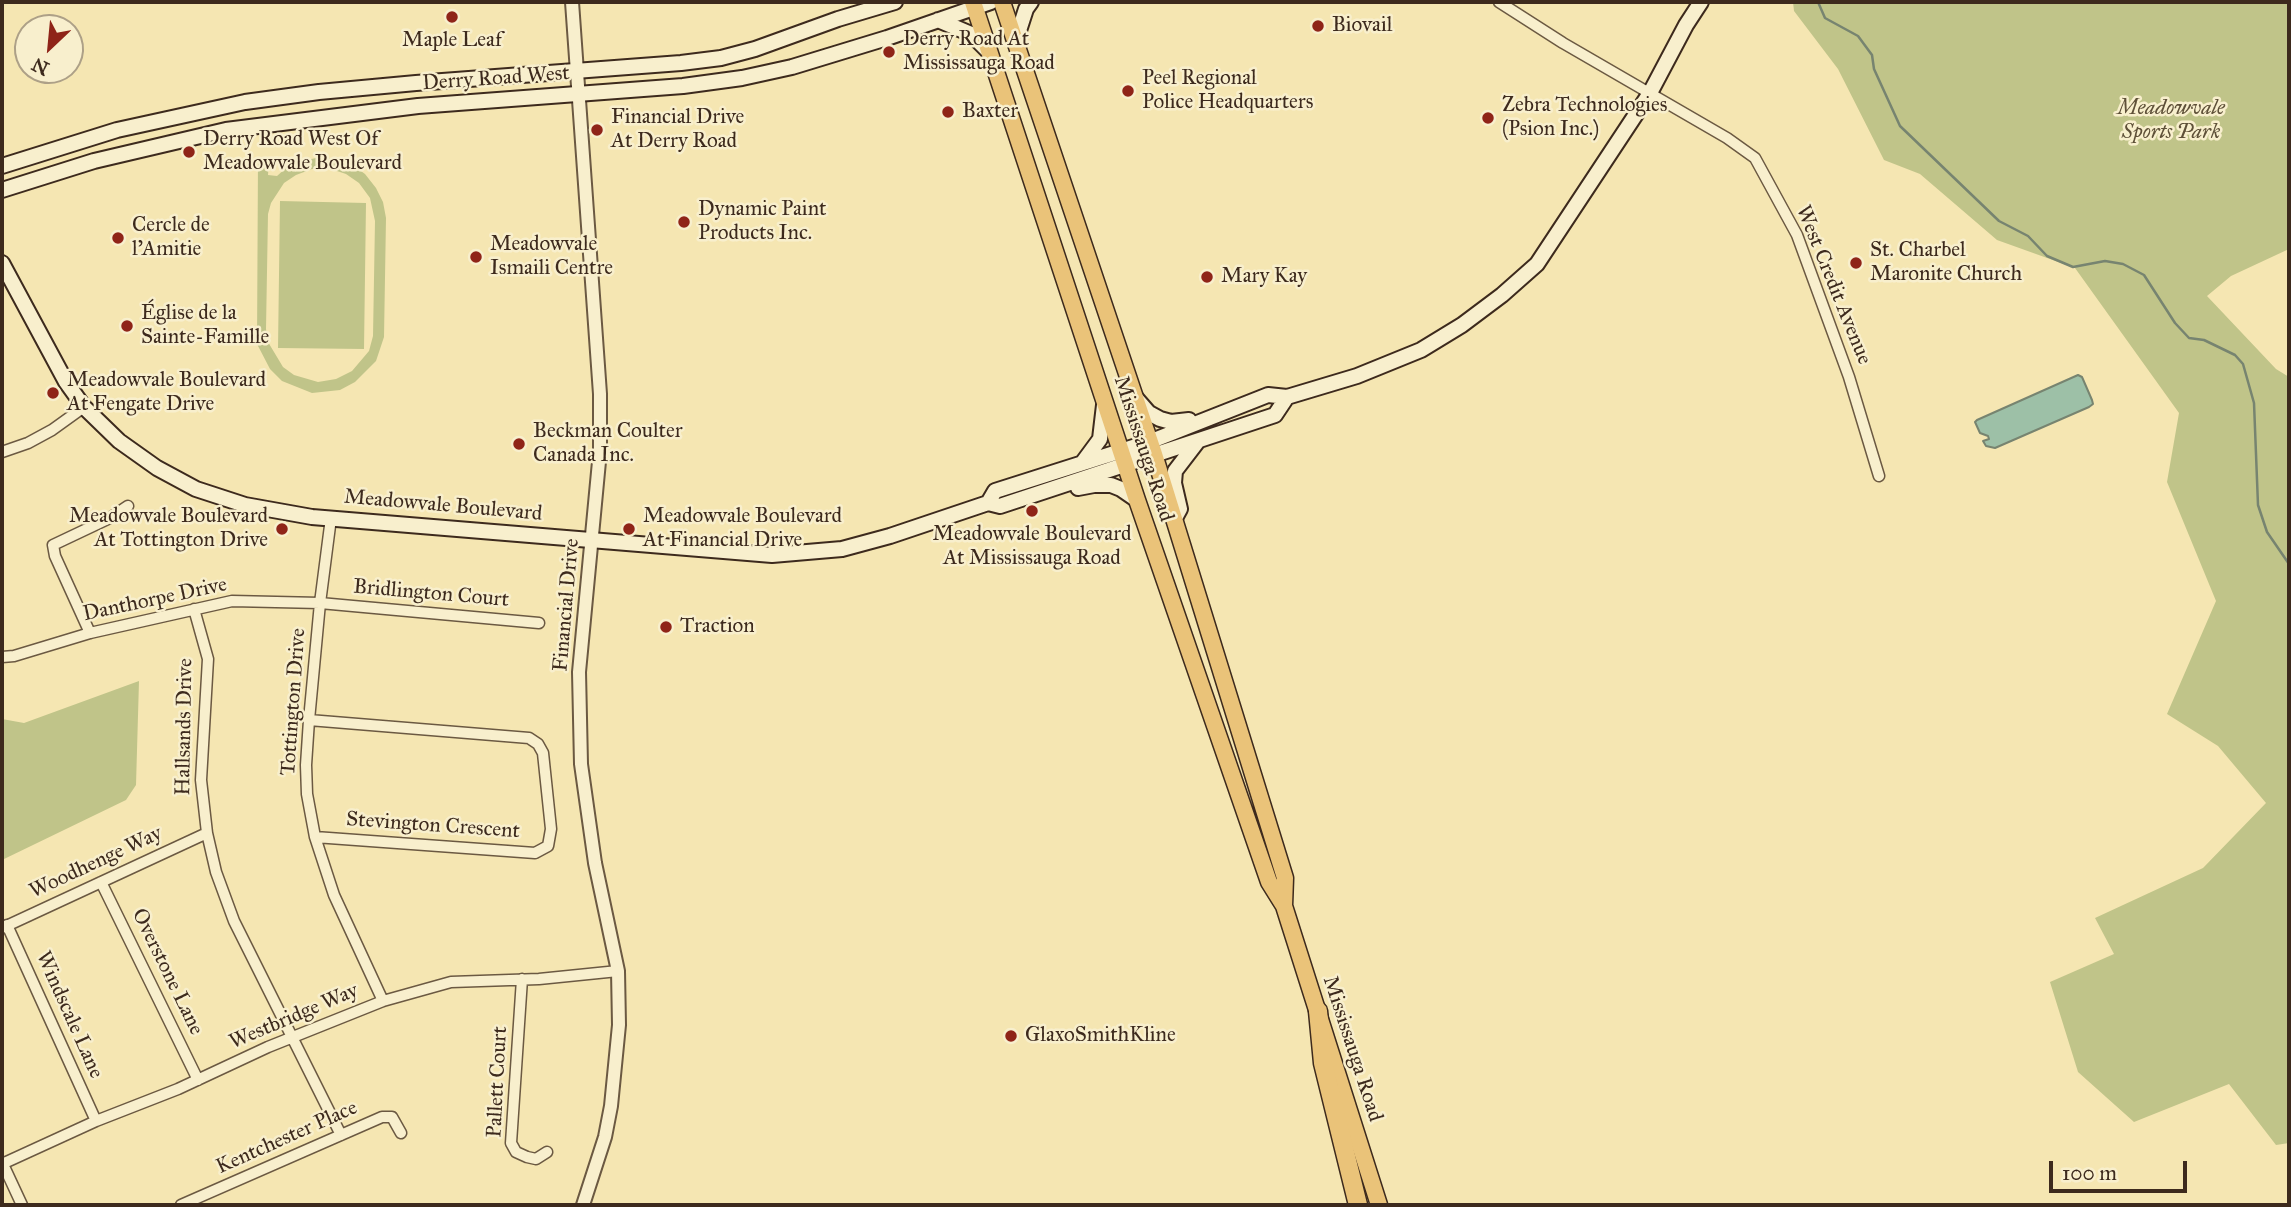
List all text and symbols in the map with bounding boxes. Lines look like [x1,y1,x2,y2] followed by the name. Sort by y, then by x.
[444,9,460,25] marker: Maple Leaf
[1332,13,1392,39] place label: Biovail
[14,14,84,84] north arrow
[1310,18,1326,34] marker: Biovail
[903,27,1055,77] place label: Derry Road At Mississauga Road
[402,28,502,54] place label: Maple Leaf
[881,44,897,60] marker: Derry Road At Mississauga Road
[28,53,53,80] text: N
[421,61,571,97] street label: Derry Road West
[1142,66,1313,116] place label: Peel Regional Police Headquarters
[1120,83,1136,99] marker: Peel Regional Police Headquarters
[1502,93,1667,143] place label: Zebra Technologies (Psion Inc.)
[2117,96,2225,146] park label: Meadowvale Sports Park
[962,99,1018,125] place label: Baxter
[940,104,956,120] marker: Baxter
[611,105,744,155] place label: Financial Drive At Derry Road
[1480,110,1496,126] marker: Zebra Technologies (Psion Inc.)
[589,122,605,138] marker: Financial Drive At Derry Road
[203,127,402,177] place label: Derry Road West Of Meadowvale Boulevard
[181,144,197,160] marker: Derry Road West Of Meadowvale Boulevard
[698,197,826,247] place label: Dynamic Paint Products Inc.
[1790,202,1876,368] street label: West Credit Avenue
[132,213,210,263] place label: Cercle de l'Amitie
[676,214,692,230] marker: Dynamic Paint Products Inc.
[110,230,126,246] marker: Cercle de l'Amitie
[490,232,613,282] place label: Meadowvale Ismaili Centre
[1870,238,2022,288] place label: St. Charbel Maronite Church
[468,249,484,265] marker: Meadowvale Ismaili Centre
[1848,255,1864,271] marker: St. Charbel Maronite Church
[1221,264,1307,290] place label: Mary Kay
[1199,269,1215,285] marker: Mary Kay
[141,301,269,351] place label: Église de la Sainte-Famille
[119,318,135,334] marker: Église de la Sainte-Famille
[67,368,266,418] place label: Meadowvale Boulevard At Fengate Drive
[1108,373,1178,525] street label: Mississauga Road
[45,385,61,401] marker: Meadowvale Boulevard At Fengate Drive
[533,419,683,469] place label: Beckman Coulter Canada Inc.
[511,436,527,452] marker: Beckman Coulter Canada Inc.
[343,485,543,527] street label: Meadowvale Boulevard
[1024,503,1040,519] marker: Meadowvale Boulevard At Mississauga Road
[69,504,268,554] place label: Meadowvale Boulevard At Tottington Drive
[643,504,842,554] place label: Meadowvale Boulevard At Financial Drive
[274,521,290,537] marker: Meadowvale Boulevard At Tottington Drive
[621,521,637,537] marker: Meadowvale Boulevard At Financial Drive
[932,522,1132,572] place label: Meadowvale Boulevard At Mississauga Road
[549,537,585,673] street label: Financial Drive
[81,572,229,628] street label: Danthorpe Drive
[352,575,510,613] street label: Bridlington Court
[680,614,755,640] place label: Traction
[658,619,674,635] marker: Traction
[276,627,312,777] street label: Tottington Drive
[171,658,199,796] street label: Hallsands Drive
[345,807,521,845] street label: Stevington Crescent
[26,821,166,905] street label: Woodhenge Way
[126,905,208,1039] street label: Overstone Lane
[30,948,108,1082] street label: Windscale Lane
[1317,973,1387,1125] street label: Mississauga Road
[226,979,362,1055] street label: Westbridge Way
[1025,1023,1176,1049] place label: GlaxoSmithKline
[482,1026,514,1138] street label: Pallett Court
[1003,1028,1019,1044] marker: GlaxoSmithKline
[213,1096,361,1180] street label: Kentchester Place
[2053,1148,2191,1192] scale bar
[2062,1160,2117,1186] text: 100 m

